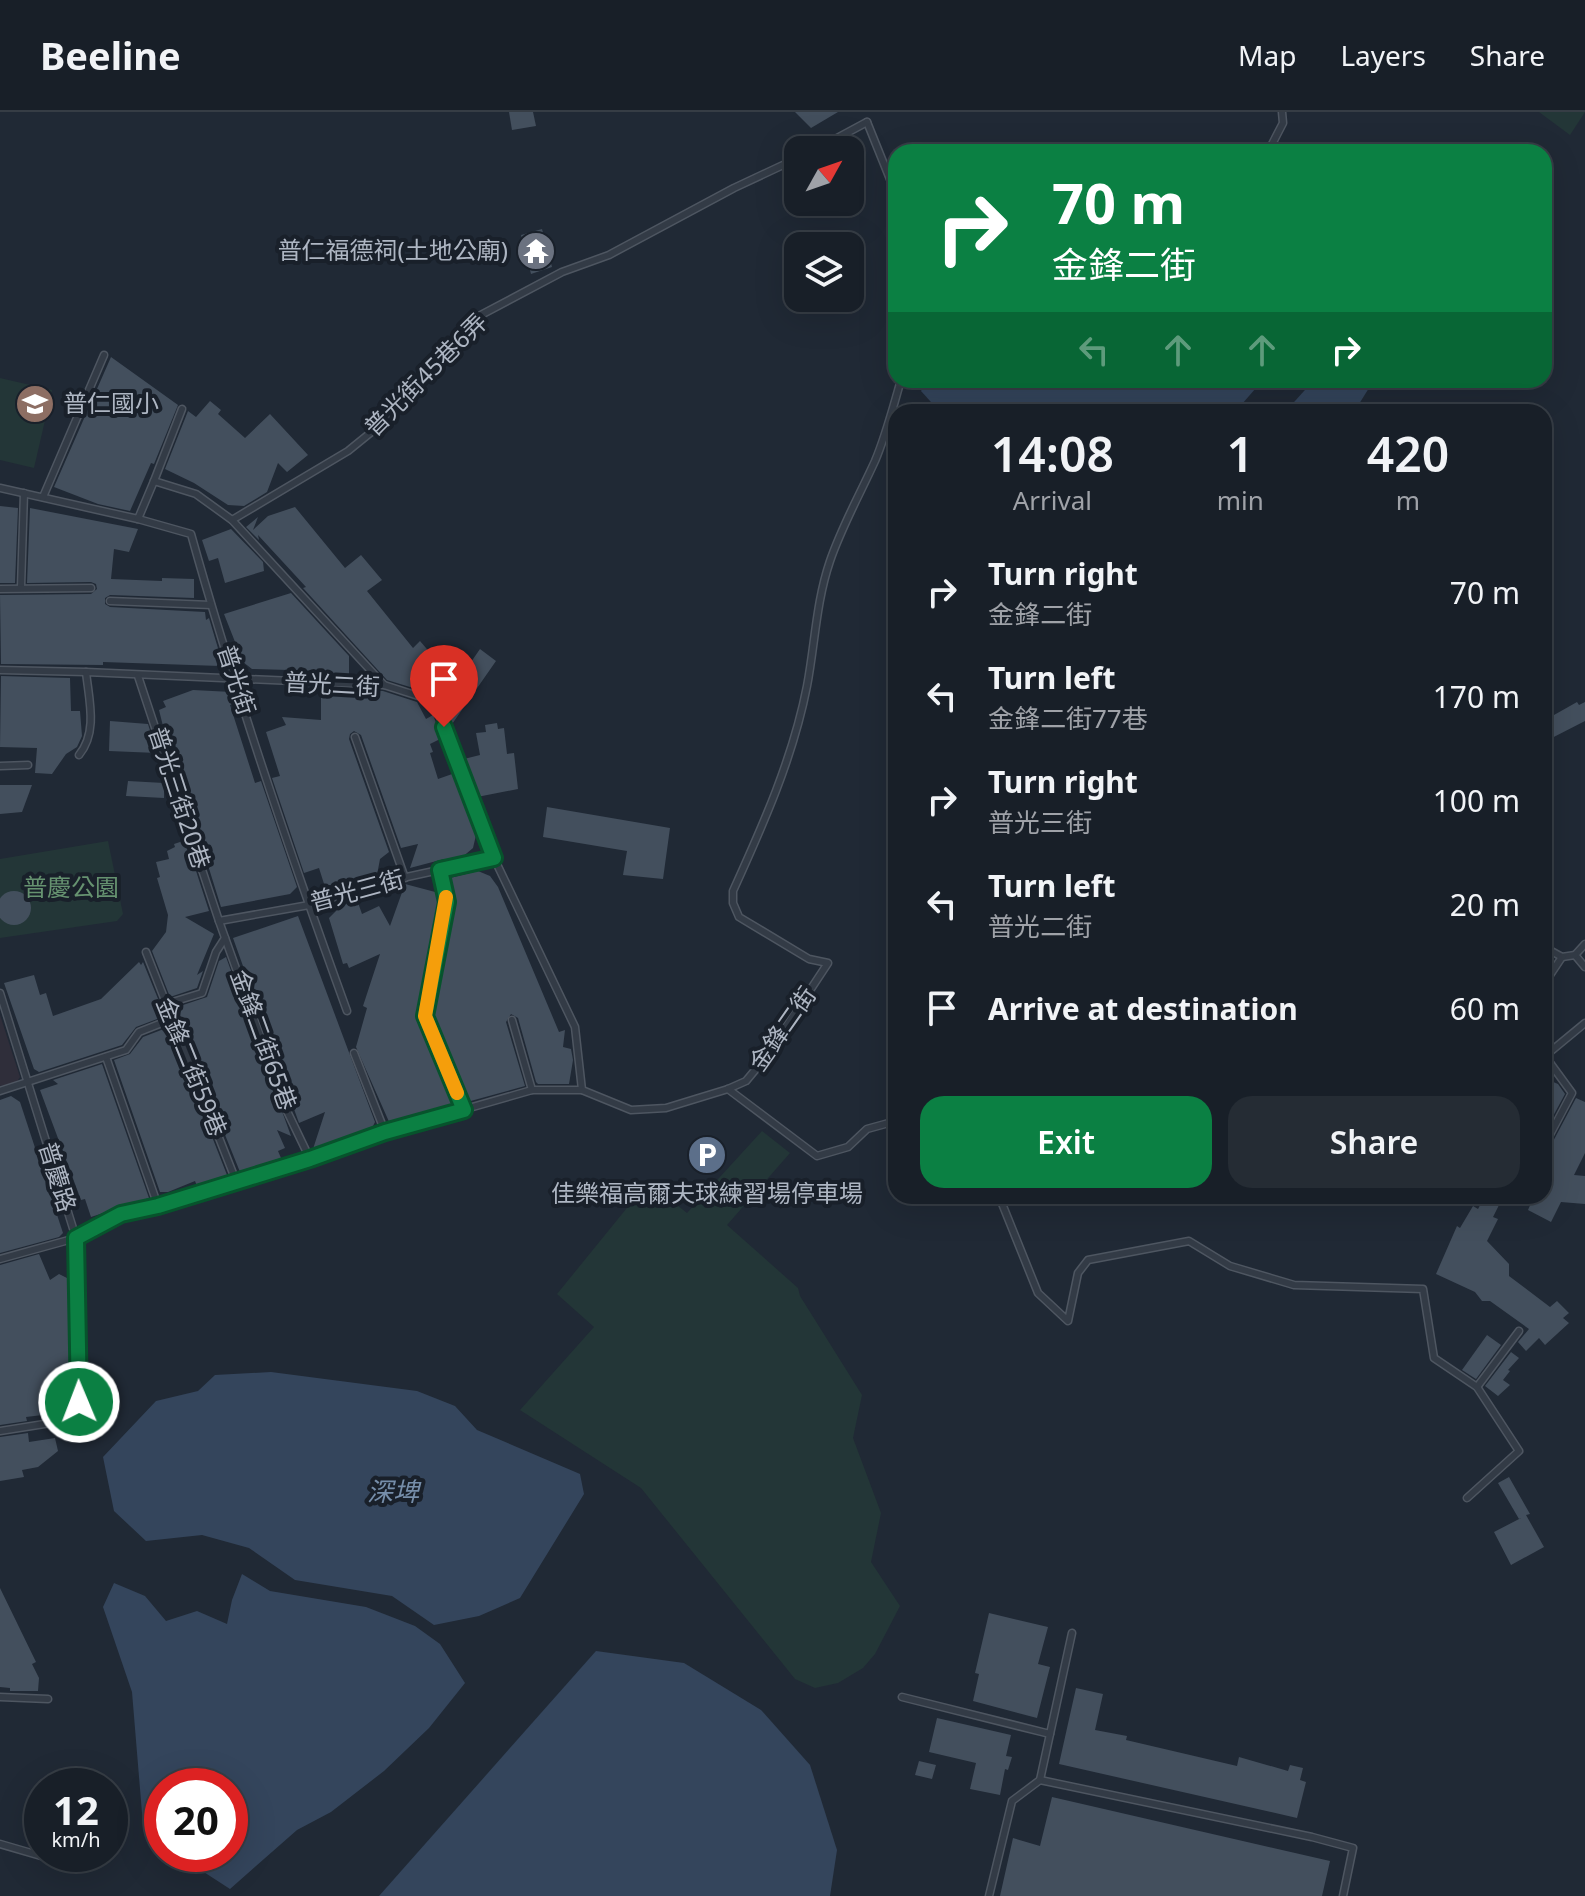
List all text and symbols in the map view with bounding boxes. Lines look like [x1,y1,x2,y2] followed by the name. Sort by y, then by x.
[40,29,181,81] text: Beeline
[1238,36,1296,74] text: Map
[1340,36,1426,74] text: Layers
[1470,36,1545,74] text: Share
[784,136,864,216] north arrow
[784,136,864,312] map controls
[1052,164,1185,240] text: 70 m
[920,176,1024,280] icon: right
[515,230,557,272] temple icon: 普仁福德祠(土地公廟)
[784,232,864,312] button: layers
[278,233,508,266] place label: 普仁福德祠(土地公廟)
[1052,240,1196,289] text: 金鋒二街
[356,305,494,443] street label: 普光街45巷6弄
[1072,328,1116,372] icon: left
[1156,328,1200,372] icon: ahead
[1240,328,1284,372] icon: ahead
[1324,328,1368,372] icon: right
[14,383,56,425] school or university icon: 普仁國小
[63,386,159,419] place label: 普仁國小
[991,421,1114,486] text: 14:08
[1227,421,1254,486] text: 1
[1367,421,1449,486] text: 420
[1013,482,1092,518] text: Arrival
[1217,482,1264,518] text: min
[1396,482,1420,518] text: m
[988,553,1138,594] text: Turn right
[920,570,964,614] icon: right
[1450,572,1520,613] text: 70 m
[988,596,1092,632] text: 金鋒二街
[211,640,264,719] street label: 普光街
[410,645,478,727] pin
[422,657,466,701] icon: arrive
[988,657,1116,698] text: Turn left
[283,665,381,702] street label: 普光二街
[920,674,964,718] icon: left
[1433,676,1520,717] text: 170 m
[988,700,1148,736] text: 金鋒二街77巷
[142,722,219,873] street label: 普光三街20巷
[988,761,1138,802] text: Turn right
[920,778,964,822] icon: right
[1433,780,1520,821] text: 100 m
[988,804,1092,840] text: 普光三街
[306,861,407,918] street label: 普光三街
[988,865,1116,906] text: Turn left
[23,870,119,903] park label: 普慶公園
[920,882,964,926] icon: left
[1450,884,1520,925] text: 20 m
[988,908,1092,944] text: 普光二街
[224,965,305,1114] street label: 金鋒二街65巷
[741,979,823,1077] street label: 金鋒二街
[920,986,964,1030] icon: arrive
[988,988,1298,1029] text: Arrive at destination
[1450,988,1520,1029] text: 60 m
[149,992,235,1141] street label: 金鋒二街59巷
[920,1096,1212,1188] button: Exit
[1228,1096,1520,1188] button: Share
[686,1134,728,1176] parking icon: 佳樂福高爾夫球練習場停車場
[32,1137,85,1216] street label: 普慶路
[551,1176,863,1209] place label: 佳樂福高爾夫球練習場停車場
[37,1360,121,1444] position arrow
[367,1473,422,1509] water label: 深埤
[144,1768,248,1872] speed limit sign: 20
[53,1782,99,1837] text: 12
[51,1826,101,1853] text: km/h

